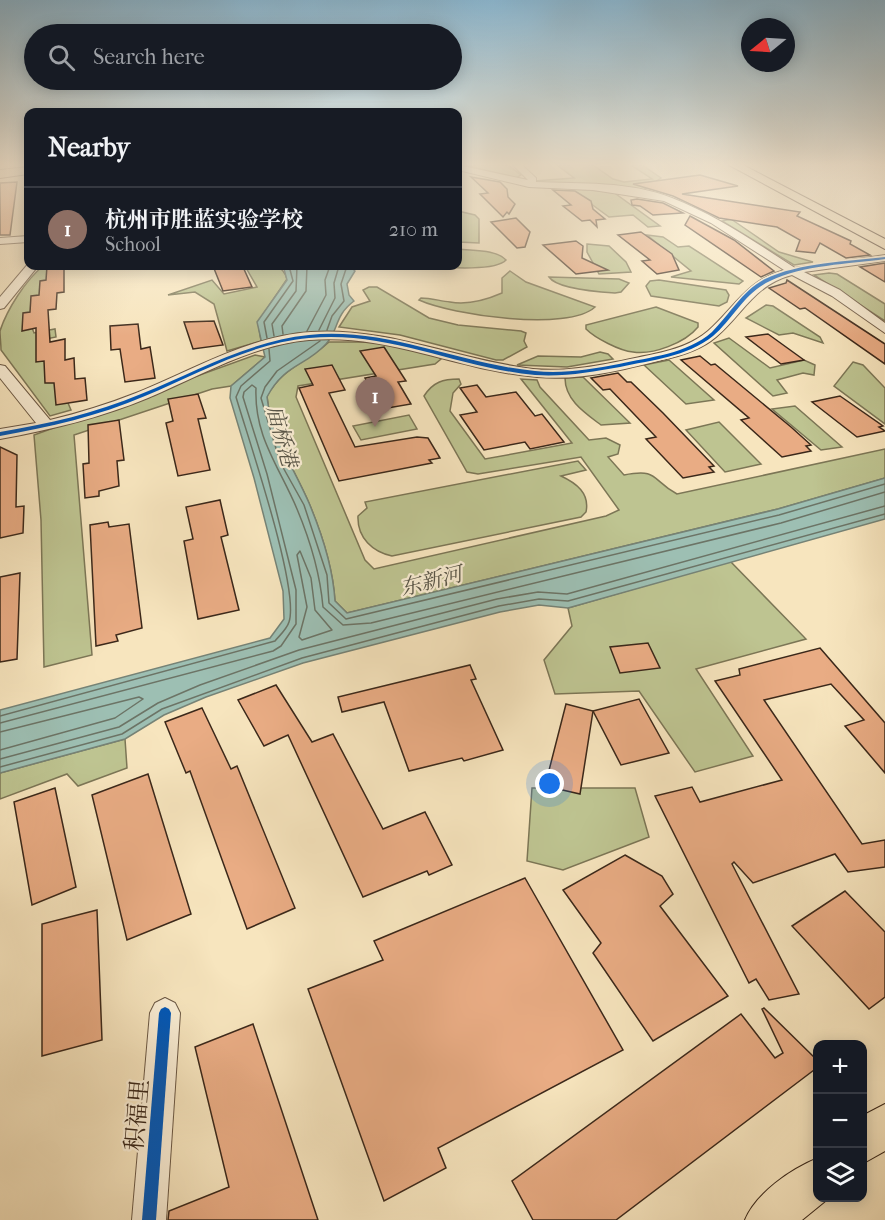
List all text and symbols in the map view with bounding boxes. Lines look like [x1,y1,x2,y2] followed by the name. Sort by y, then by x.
[741,18,795,72] north arrow
[24,24,462,90] search box
[45,41,78,74] icon: search
[93,44,205,70] text: Search here
[48,132,130,163] text: Nearby
[105,207,303,233] text: 杭州市胜蓝实验学校
[64,218,71,241] text: 1
[389,218,438,241] text: 210 m
[105,233,161,256] text: School
[356,378,394,427] pin: 1
[262,402,303,472] water label: 庙桥港
[398,561,468,600] water label: 东新河
[535,769,564,798] your location
[813,1040,867,1202] map controls
[813,1040,867,1094] button: +
[120,1078,154,1152] street label: 积福里
[813,1094,867,1148] button: −
[813,1148,867,1202] button: layers

